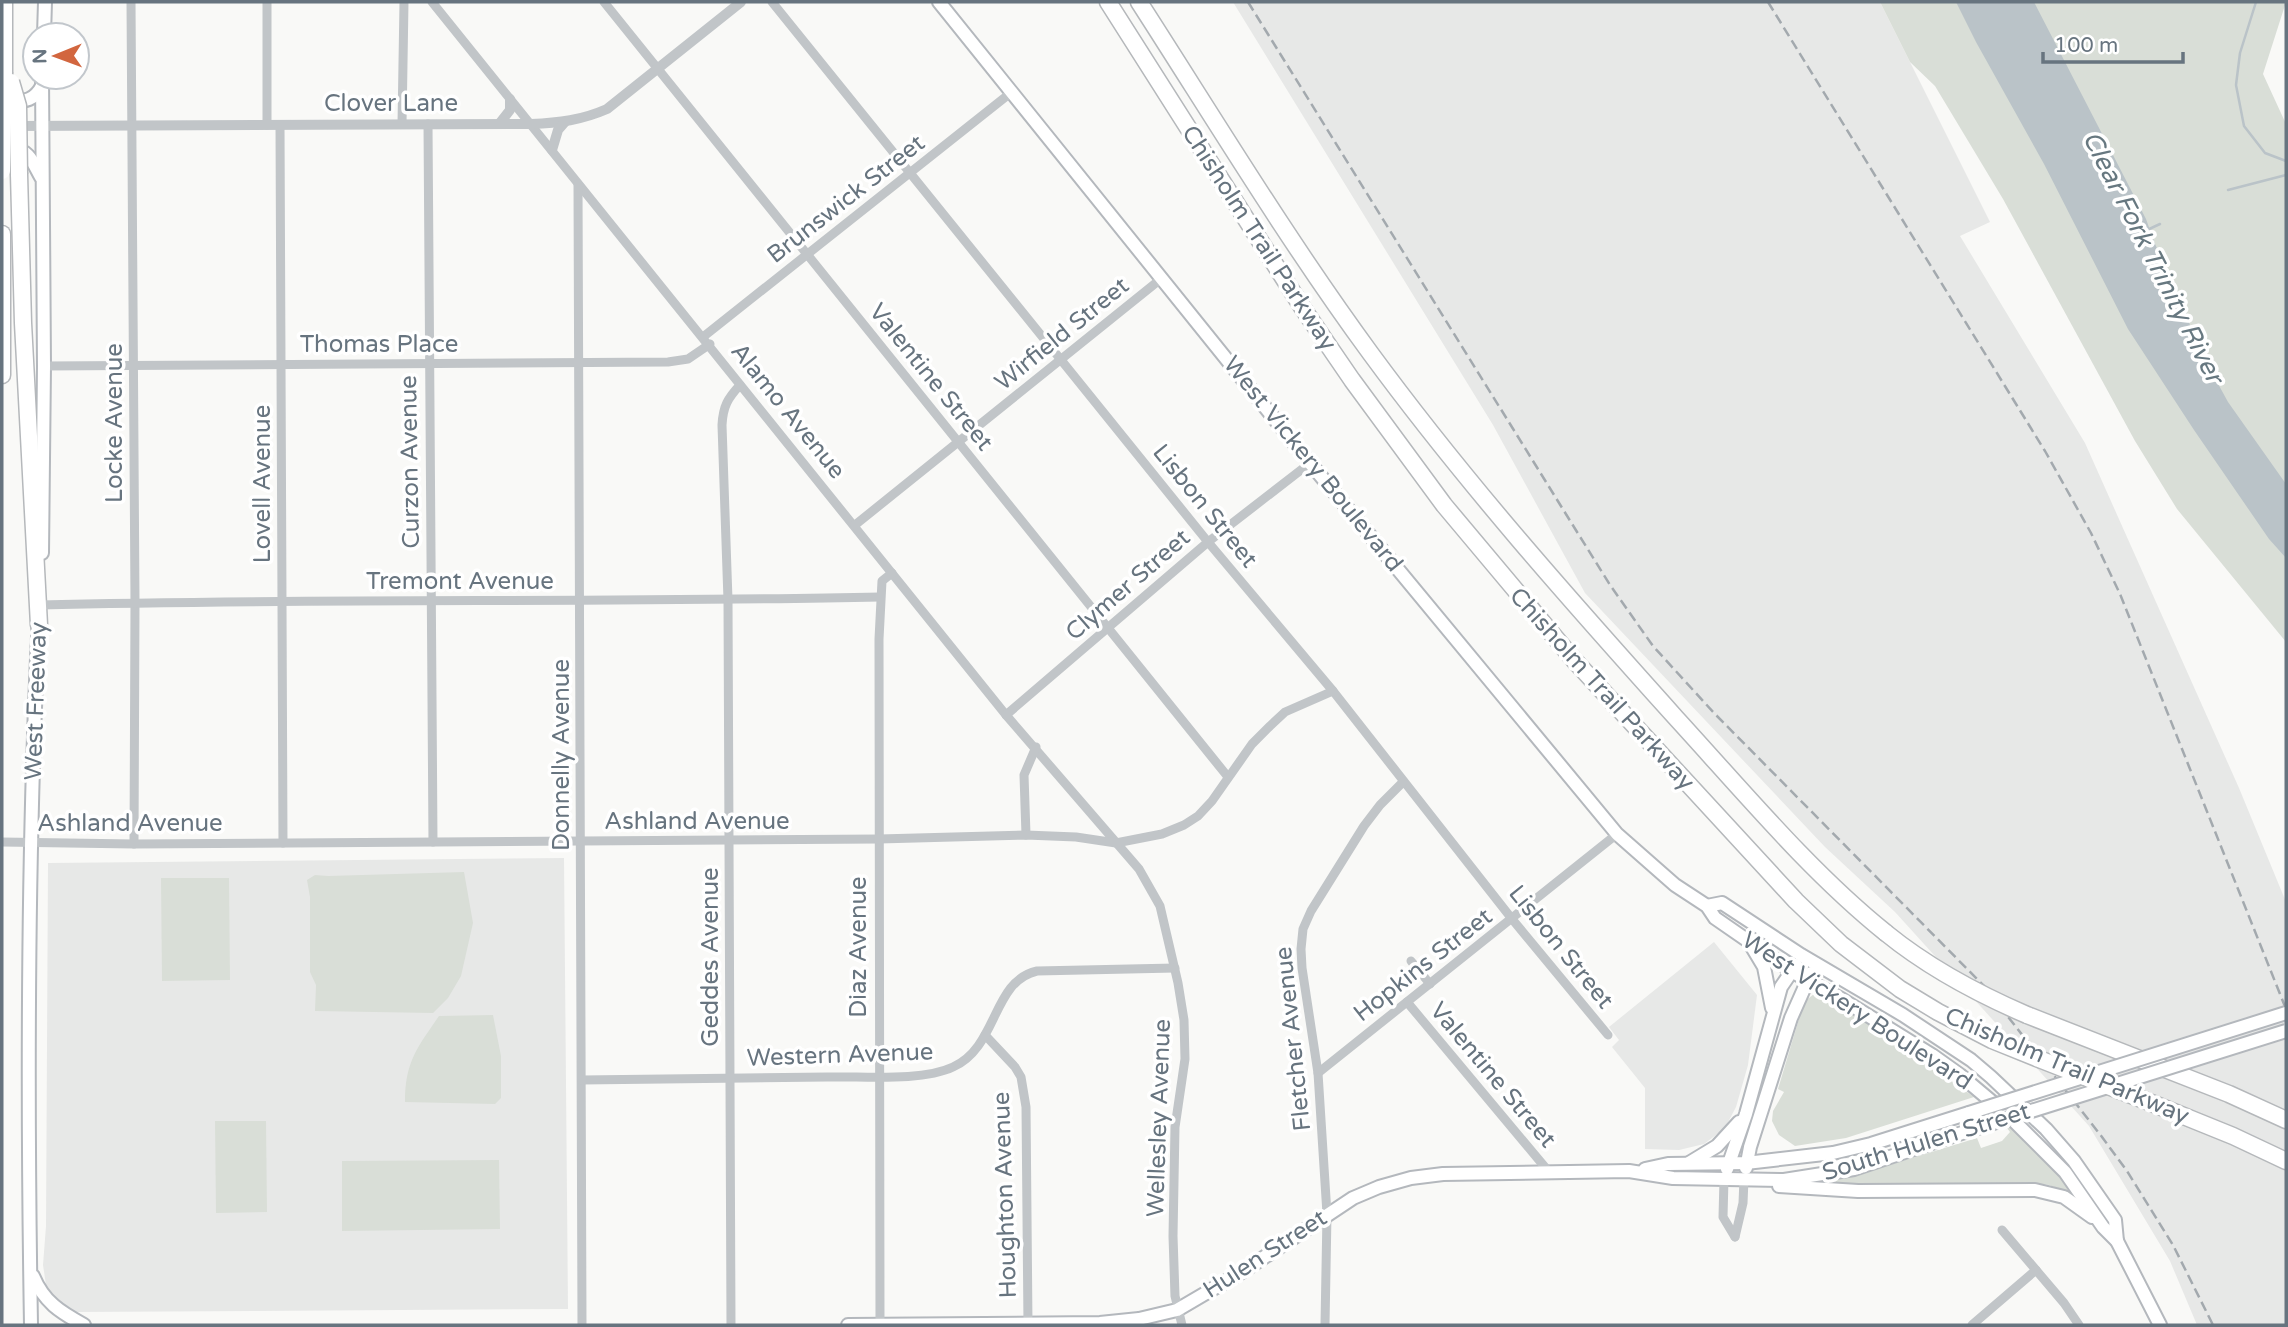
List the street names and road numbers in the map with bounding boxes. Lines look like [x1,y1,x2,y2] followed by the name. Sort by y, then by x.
[324,89,458,118] street label: Clover Lane
[1175,120,1343,356] street label: Chisholm Trail Parkway
[761,128,931,270] street label: Brunswick Street
[989,271,1135,397] street label: Wirfield Street
[863,298,999,456] street label: Valentine Street
[300,330,458,359] street label: Thomas Place
[725,337,851,485] street label: Alamo Avenue
[100,343,129,503] street label: Locke Avenue
[1217,350,1409,578] street label: West Vickery Boulevard
[394,375,426,549] street label: Curzon Avenue
[248,405,277,563] street label: Lovell Avenue
[1146,438,1264,574] street label: Lisbon Street
[1060,523,1196,647] street label: Clymer Street
[366,567,554,596] street label: Tremont Avenue
[1503,582,1701,796] street label: Chisholm Trail Parkway
[19,621,53,781] street label: West Freeway
[547,659,576,851] street label: Donnelly Avenue
[604,807,790,836] street label: Ashland Avenue
[37,809,223,838] street label: Ashland Avenue
[696,867,725,1047] street label: Geddes Avenue
[844,876,873,1018] street label: Diaz Avenue
[1502,879,1620,1015] street label: Lisbon Street
[1348,902,1498,1028] street label: Hopkins Street
[1736,926,1978,1096] street label: West Vickery Boulevard
[1269,945,1317,1133] street label: Fletcher Avenue
[1424,996,1562,1154] street label: Valentine Street
[1940,1001,2194,1131] street label: Chisholm Trail Parkway
[1141,1018,1177,1218] street label: Wellesley Avenue
[746,1037,934,1073] street label: Western Avenue
[987,1091,1023,1299] street label: Houghton Avenue
[1819,1097,2033,1187] street label: South Hulen Street
[1198,1203,1332,1305] street label: Hulen Street

